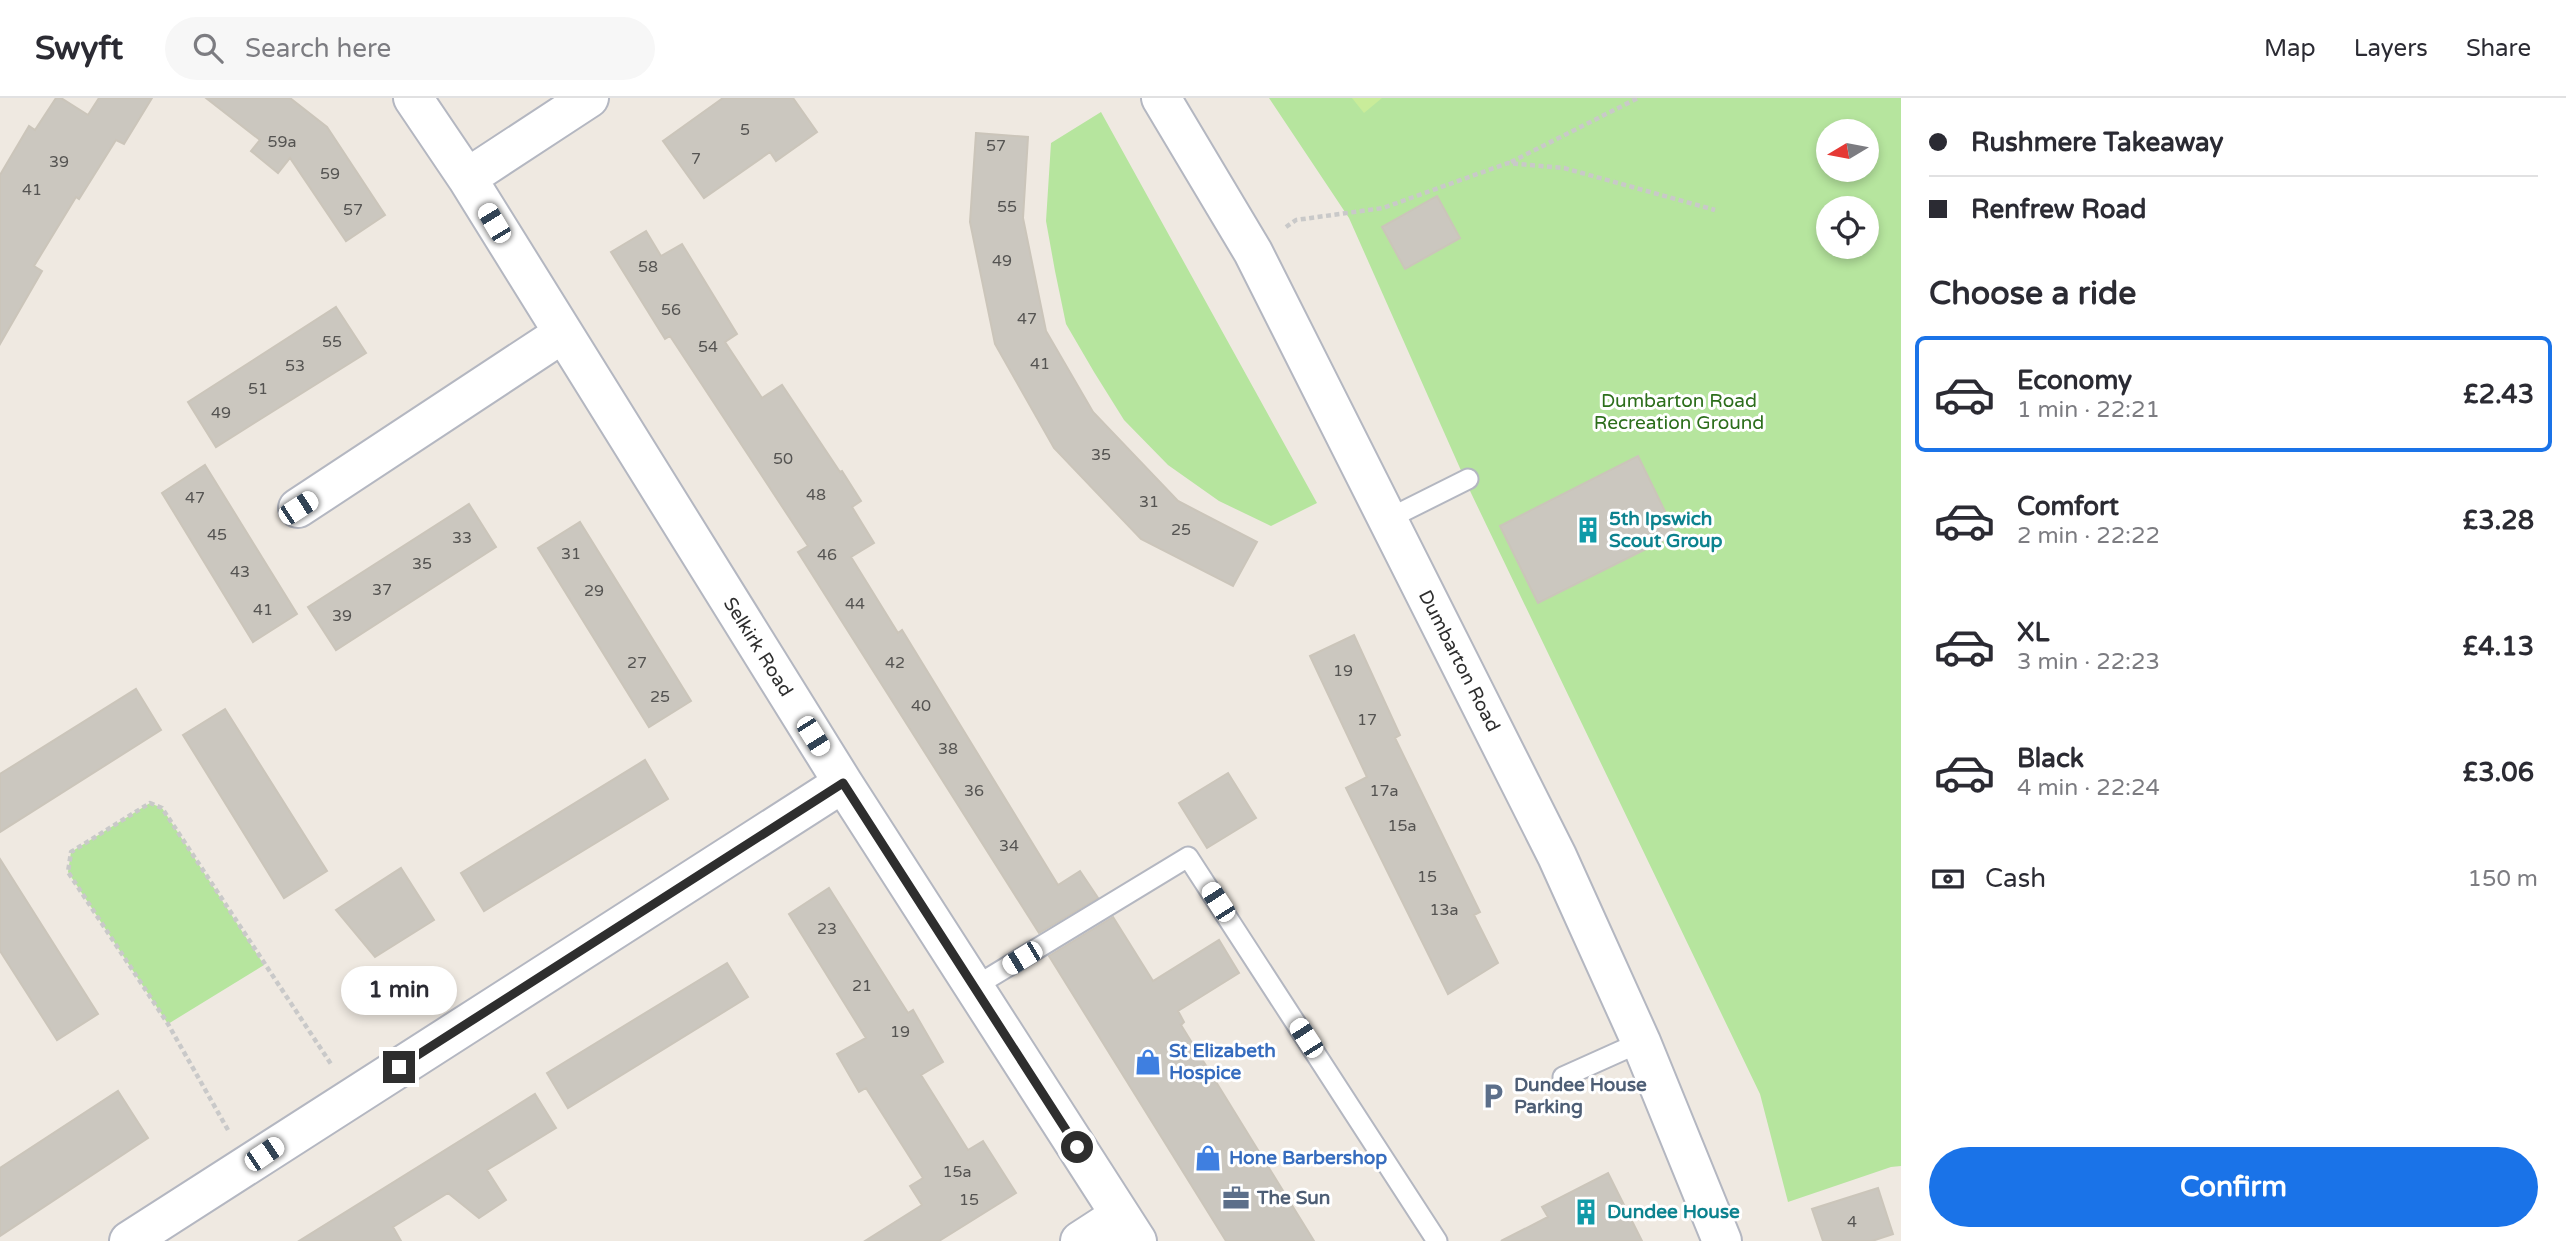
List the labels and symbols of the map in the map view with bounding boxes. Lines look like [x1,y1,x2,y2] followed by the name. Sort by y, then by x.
[1816,119,1880,182] north arrow
[740,120,750,140] house number: 5
[267,132,297,152] house number: 59a
[986,136,1006,156] house number: 57
[691,149,701,169] house number: 7
[49,152,69,172] house number: 39
[320,164,340,184] house number: 59
[22,180,42,200] house number: 41
[997,197,1017,217] house number: 55
[343,200,363,220] house number: 57
[475,200,514,246] car
[992,251,1012,271] house number: 49
[638,257,658,277] house number: 58
[661,300,681,320] house number: 56
[1017,309,1037,329] house number: 47
[322,332,342,352] house number: 55
[698,337,718,357] house number: 54
[1030,354,1050,374] house number: 41
[285,356,305,376] house number: 53
[248,379,268,399] house number: 51
[1594,390,1764,434] park label: Dumbarton Road Recreation Ground
[211,403,231,423] house number: 49
[1091,445,1111,465] house number: 35
[773,449,793,469] house number: 50
[806,485,826,505] house number: 48
[185,488,205,508] house number: 47
[275,488,322,528] car
[1139,492,1159,512] house number: 31
[1609,508,1723,553] place label: 5th Ipswich Scout Group
[1573,515,1603,545] building icon: 5th Ipswich Scout Group
[1171,520,1191,540] house number: 25
[207,525,227,545] house number: 45
[452,528,472,548] house number: 33
[561,544,581,564] house number: 31
[817,545,837,565] house number: 46
[412,554,432,574] house number: 35
[230,562,250,582] house number: 43
[372,580,392,600] house number: 37
[584,581,604,601] house number: 29
[1414,587,1504,735] street label: Dumbarton Road
[719,593,797,701] street label: Selkirk Road
[845,594,865,614] house number: 44
[253,600,273,620] house number: 41
[332,606,352,626] house number: 39
[627,653,647,673] house number: 27
[885,653,905,673] house number: 42
[1333,661,1353,681] house number: 19
[650,687,670,707] house number: 25
[911,696,931,716] house number: 40
[1357,710,1377,730] house number: 17
[793,713,834,759] car
[938,739,958,759] house number: 38
[964,781,984,801] house number: 36
[1369,781,1399,801] house number: 17a
[1387,816,1417,836] house number: 15a
[999,836,1019,856] house number: 34
[1417,867,1437,887] house number: 15
[1198,879,1239,925] car
[1429,900,1459,920] house number: 13a
[817,919,837,939] house number: 23
[999,938,1046,978] car
[341,965,457,1014] callout: 1 min
[852,976,872,996] house number: 21
[1286,1015,1327,1061] car
[890,1022,910,1042] house number: 19
[1169,1040,1276,1085] place label: St Elizabeth Hospice
[1133,1047,1163,1077] shop icon: St Elizabeth Hospice
[383,1051,415,1083] route end
[1514,1074,1647,1119] place label: Dundee House Parking
[1478,1081,1508,1111] parking icon: Dundee House Parking
[1061,1131,1093,1163] route start
[241,1134,288,1174] car
[1193,1143,1223,1173] shop icon: Hone Barbershop
[1229,1147,1387,1170] place label: Hone Barbershop
[942,1162,972,1182] house number: 15a
[1221,1183,1251,1213] office icon: The Sun
[1256,1187,1330,1209] place label: The Sun
[959,1190,979,1210] house number: 15
[1571,1197,1601,1227] building icon: Dundee House
[1607,1201,1740,1223] place label: Dundee House
[1847,1212,1857,1232] house number: 4

